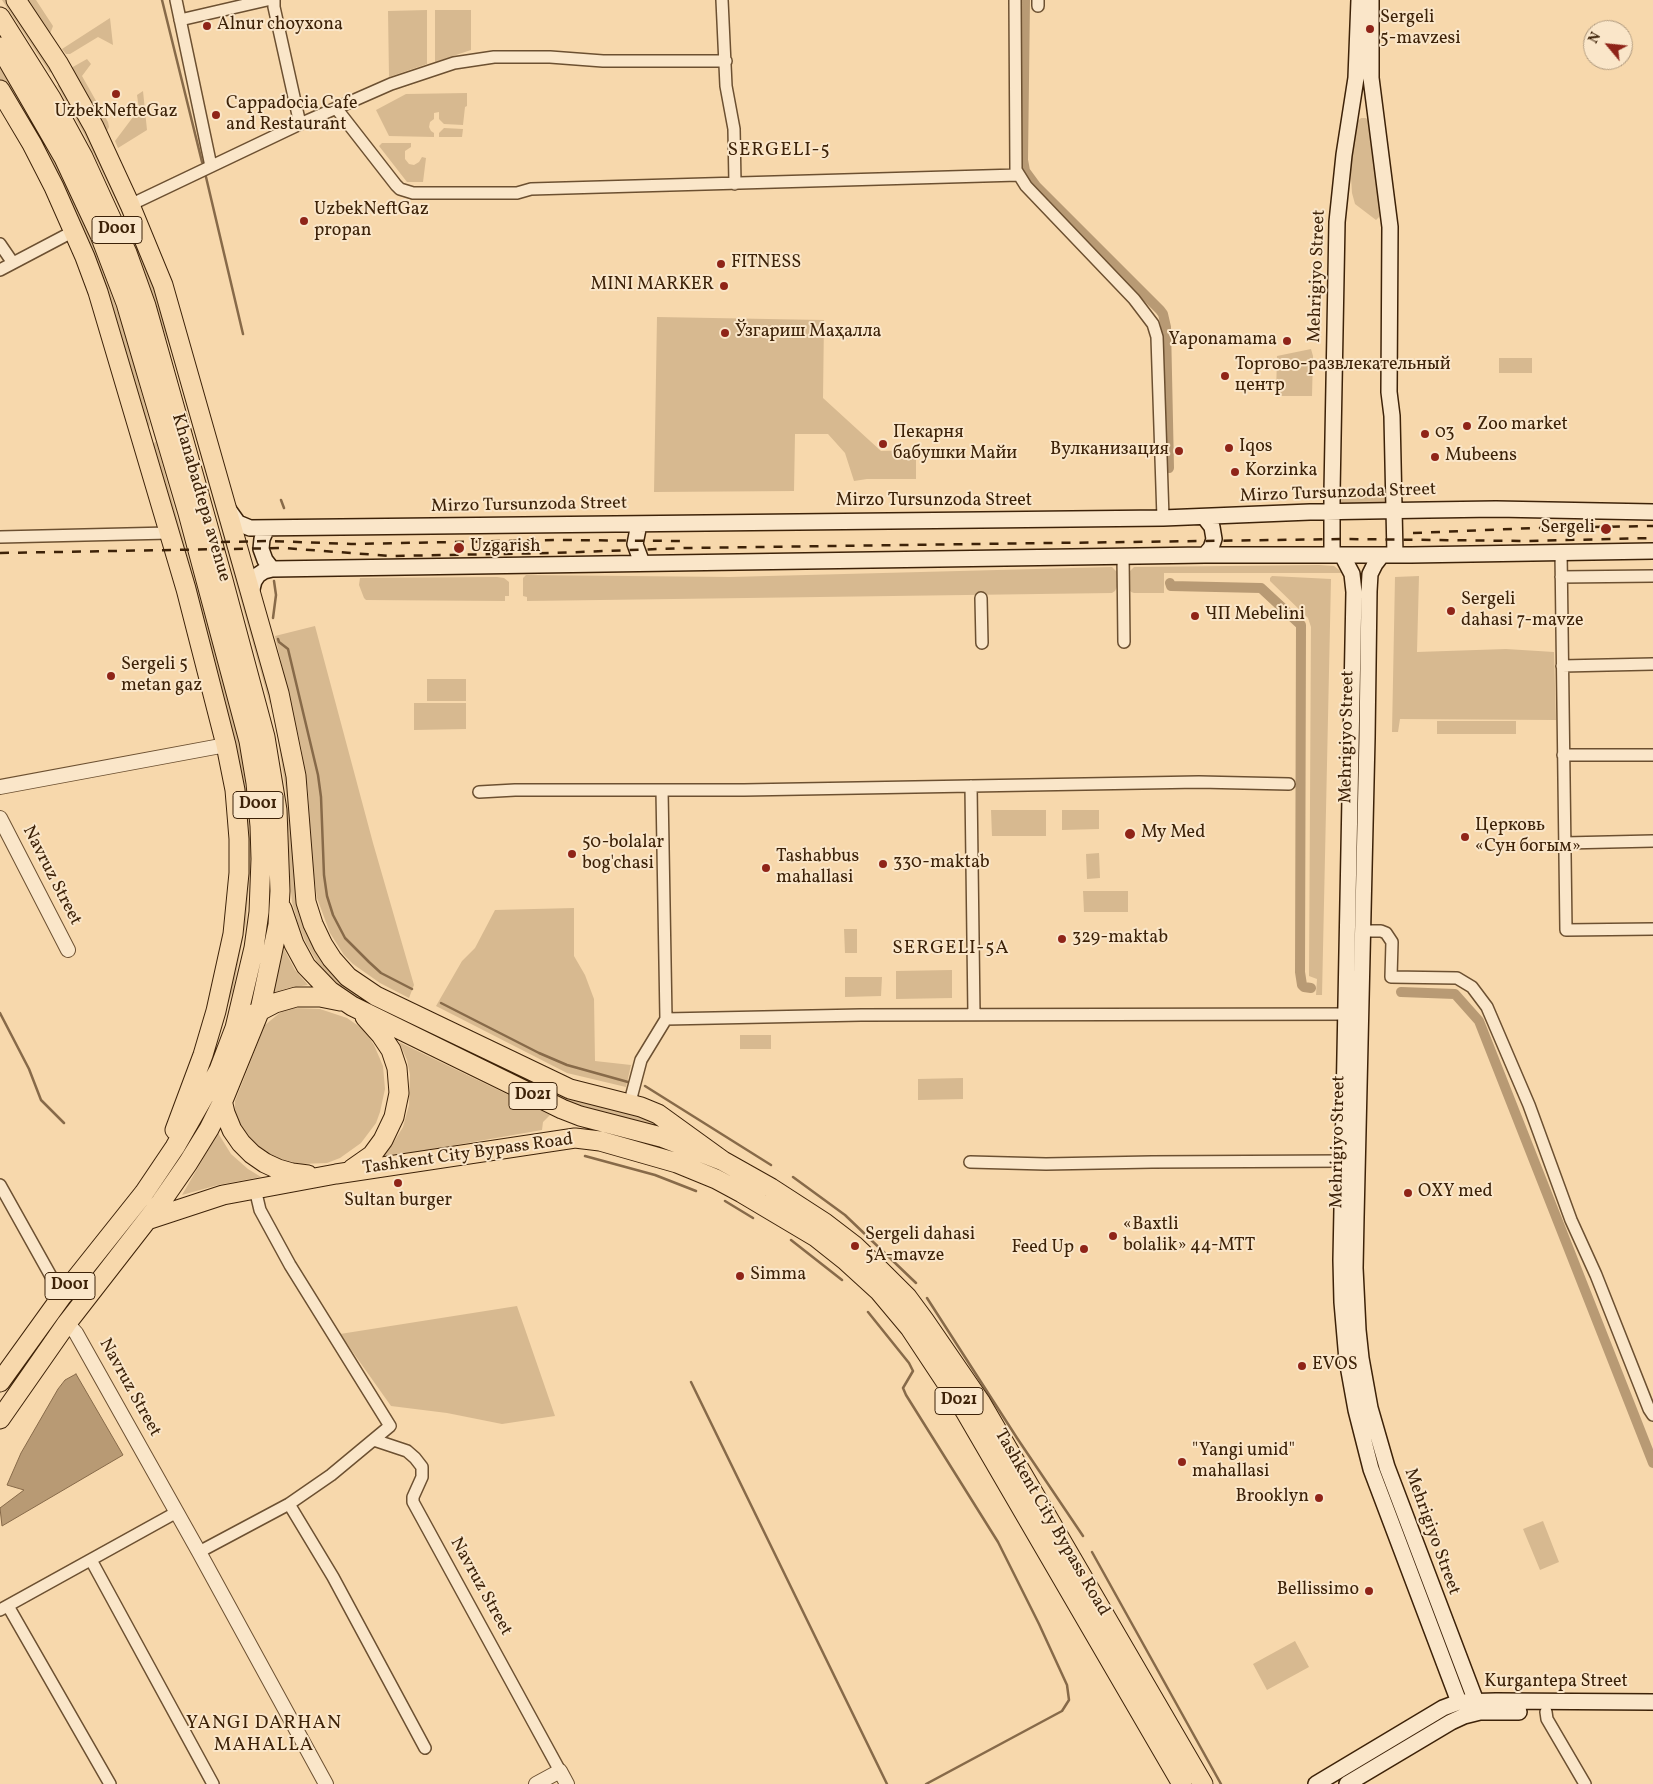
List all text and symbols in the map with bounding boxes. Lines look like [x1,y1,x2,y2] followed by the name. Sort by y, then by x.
[1380,8,1461,50] place label: Sergeli 5-mavzesi
[217,15,343,37] place label: Alnur choyxona
[201,20,213,32] marker: Alnur choyxona
[1583,20,1633,70] north arrow
[1364,23,1376,35] marker: Sergeli 5-mavzesi
[1584,29,1606,47] text: N
[110,88,122,100] marker: UzbekNefteGaz
[226,94,357,136] place label: Cappadocia Cafe and Restaurant
[54,102,178,124] place label: UzbekNefteGaz
[210,109,222,121] marker: Cappadocia Cafe and Restaurant
[726,141,832,163] district label: SERGELI-5
[314,200,429,242] place label: UzbekNeftGaz propan
[1305,209,1331,343] street label: Mehrigiyo Street
[298,215,310,227] marker: UzbekNeftGaz propan
[92,216,142,244] road number: D001
[731,253,801,275] place label: FITNESS
[715,258,727,270] marker: FITNESS
[590,275,714,297] place label: MINI MARKER
[718,280,730,292] marker: MINI MARKER
[735,322,881,344] place label: Ўзгариш Маҳалла
[719,327,731,339] marker: Ўзгариш Маҳалла
[1168,330,1277,352] place label: Yaponamama
[1281,335,1293,347] marker: Yaponamama
[1235,355,1451,398] place label: Торгово-развлекательный центр
[1219,370,1231,382] marker: Торгово-развлекательный центр
[166,411,234,585] street label: Khanabadtepa avenue
[1477,415,1568,437] place label: Zoo market
[1461,420,1473,432] marker: Zoo market
[893,423,1017,466] place label: Пекарня бабушки Майи
[1435,423,1455,445] place label: 03
[1419,428,1431,440] marker: 03
[1239,437,1272,459] place label: Iqos
[877,438,889,450] marker: Пекарня бабушки Майи
[1050,440,1169,462] place label: Вулканизация
[1223,442,1235,454] marker: Iqos
[1173,445,1185,457] marker: Вулканизация
[1445,446,1517,468] place label: Mubeens
[1429,451,1441,463] marker: Mubeens
[1245,461,1318,483] place label: Korzinka
[1229,466,1241,478] marker: Korzinka
[1240,480,1436,508] street label: Mirzo Tursunzoda Street
[836,491,1032,513] street label: Mirzo Tursunzoda Street
[431,493,627,519] street label: Mirzo Tursunzoda Street
[1540,518,1595,540] place label: Sergeli
[1599,522,1613,536] marker: Sergeli
[470,537,541,559] place label: Uzgarish
[452,541,466,555] marker: Uzgarish
[1461,590,1583,632] place label: Sergeli dahasi 7-mavze
[1205,605,1305,627] place label: ЧП Mebelini
[1445,605,1457,617] marker: Sergeli dahasi 7-mavze
[1189,610,1201,622] marker: ЧП Mebelini
[121,655,202,698] place label: Sergeli 5 metan gaz
[105,670,117,682] marker: Sergeli 5 metan gaz
[1336,670,1360,804] street label: Mehrigiyo Street
[233,792,283,818] road number: D001
[1475,816,1581,859] place label: Церковь «Сун богым»
[17,823,85,929] street label: Navruz Street
[1141,823,1205,845] place label: My Med
[1123,827,1137,841] marker: My Med
[1459,831,1471,843] marker: Церковь «Сун богым»
[582,833,664,876] place label: 50-bolalar bog'chasi
[776,847,859,890] place label: Tashabbus mahallasi
[566,848,578,860] marker: 50-bolalar bog'chasi
[893,853,990,875] place label: 330-maktab
[877,858,889,870] marker: 330-maktab
[760,862,772,874] marker: Tashabbus mahallasi
[1072,928,1168,950] place label: 329-maktab
[1056,933,1068,945] marker: 329-maktab
[891,939,1011,961] district label: SERGELI-5A
[1327,1075,1351,1209] street label: Mehrigiyo Street
[509,1082,557,1110] road number: D021
[361,1130,575,1180] street label: Tashkent City Bypass Road
[392,1177,404,1189] marker: Sultan burger
[1418,1182,1493,1204] place label: OXY med
[1402,1187,1414,1199] marker: OXY med
[344,1191,452,1213] place label: Sultan burger
[1123,1215,1255,1258] place label: «Baxtli bolalik» 44-MTT
[865,1225,975,1268] place label: Sergeli dahasi 5A-mavze
[1107,1230,1119,1242] marker: «Baxtli bolalik» 44-MTT
[1012,1238,1074,1260] place label: Feed Up
[849,1240,861,1252] marker: Sergeli dahasi 5A-mavze
[1078,1243,1090,1255] marker: Feed Up
[750,1265,806,1287] place label: Simma
[734,1270,746,1282] marker: Simma
[45,1272,95,1300] road number: D001
[93,1335,165,1441] street label: Navruz Street
[1312,1355,1358,1377] place label: EVOS
[1296,1360,1308,1372] marker: EVOS
[935,1388,983,1414] road number: D021
[989,1426,1113,1620] street label: Tashkent City Bypass Road
[1192,1441,1295,1484] place label: "Yangi umid" mahallasi
[1176,1456,1188,1468] marker: "Yangi umid" mahallasi
[1398,1466,1464,1598] street label: Mehrigiyo Street
[1236,1487,1309,1509] place label: Brooklyn
[1313,1492,1325,1504] marker: Brooklyn
[444,1534,516,1640] street label: Navruz Street
[1277,1580,1359,1602] place label: Bellissimo
[1363,1585,1375,1597] marker: Bellissimo
[1484,1672,1628,1694] street label: Kurgantepa Street
[184,1714,344,1758] district label: YANGI DARHAN MAHALLA

